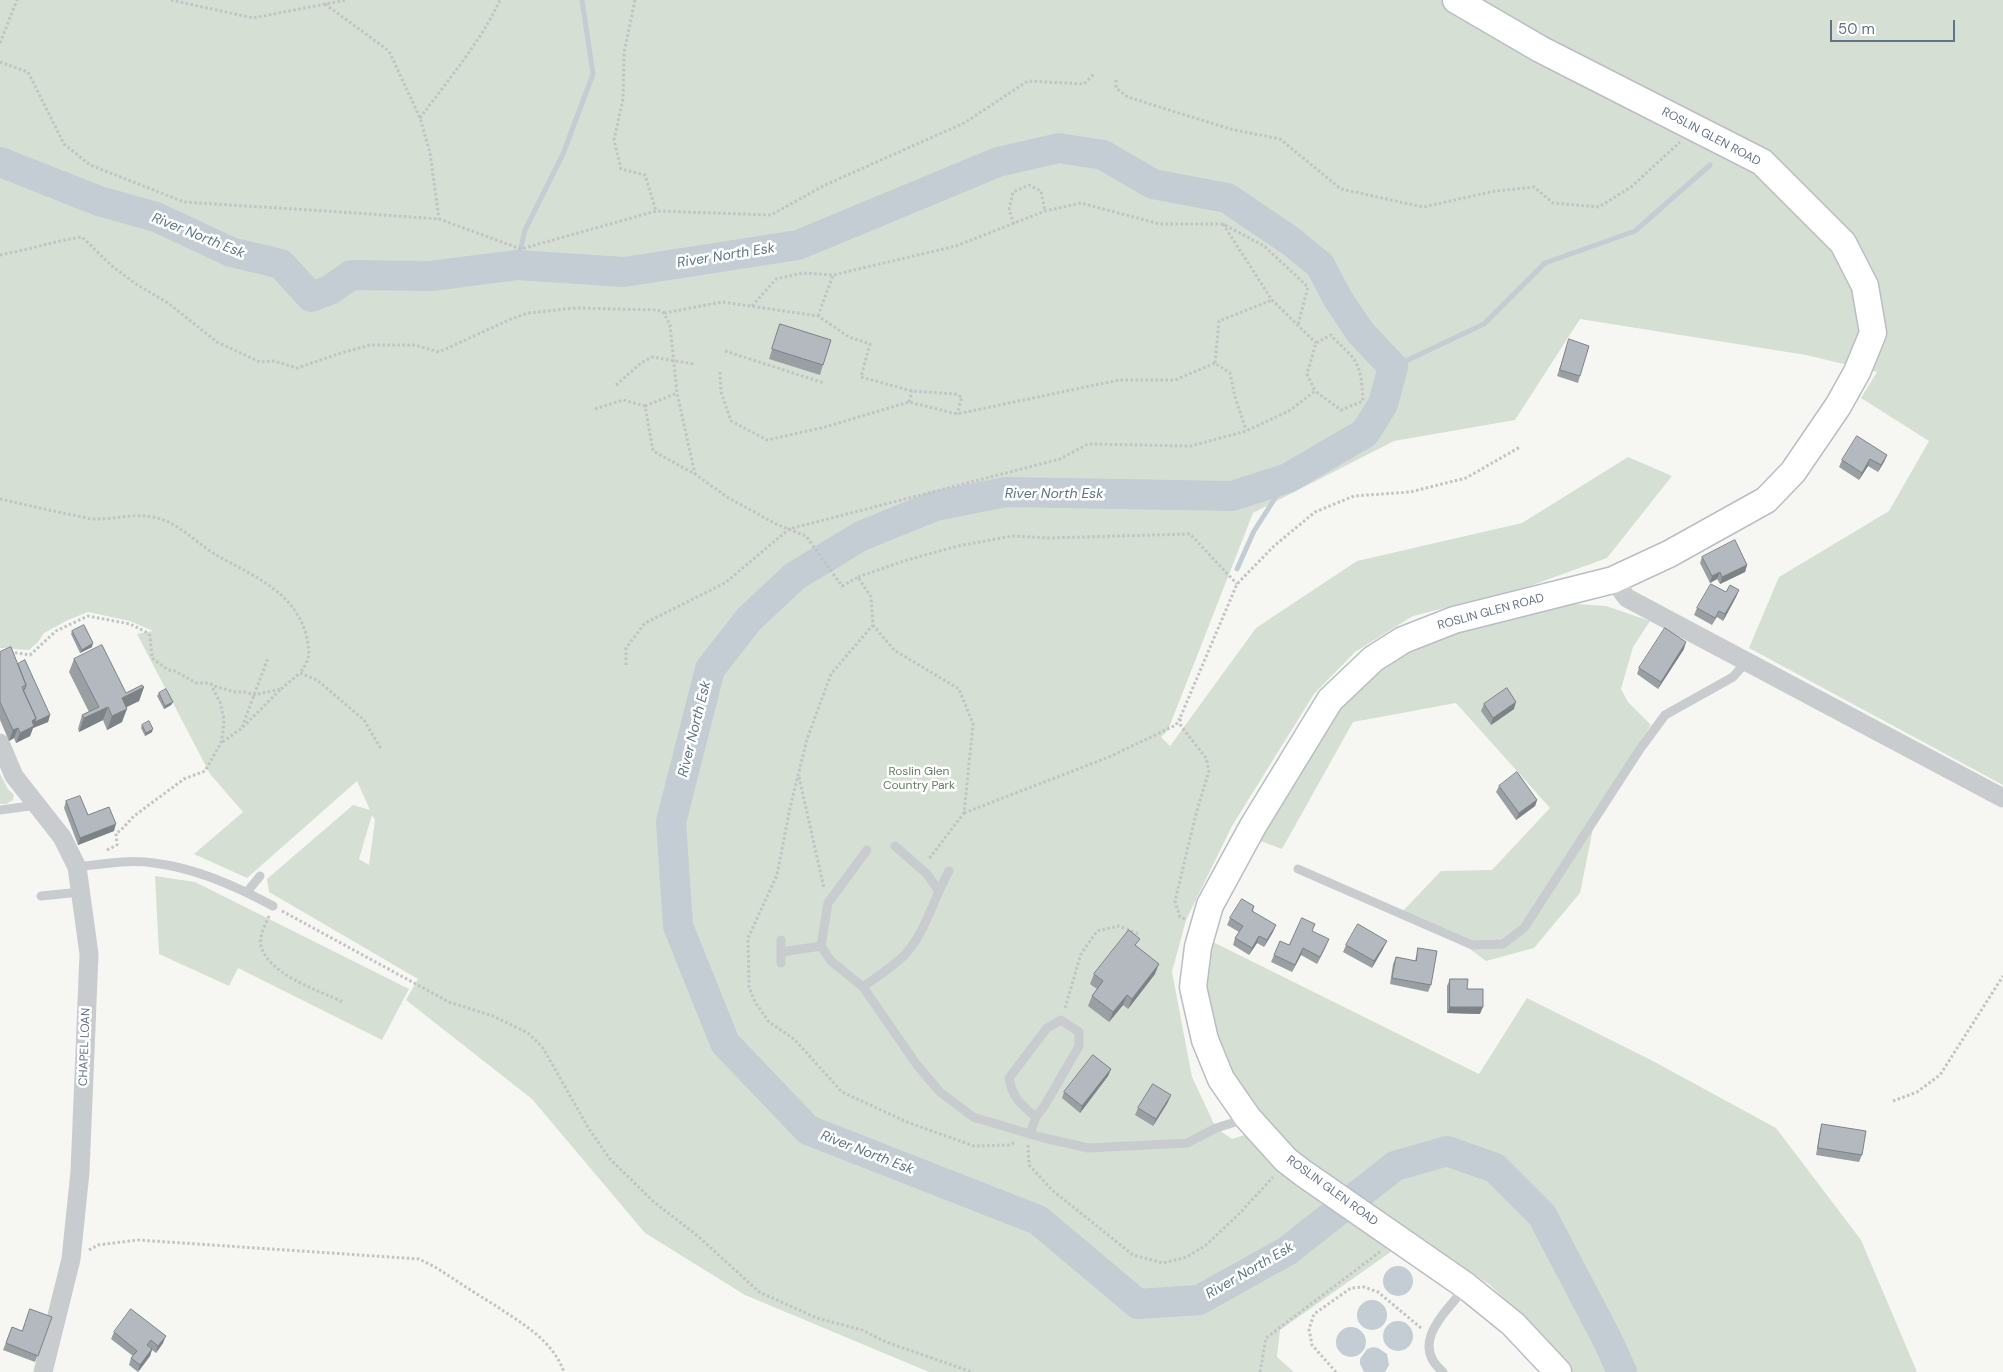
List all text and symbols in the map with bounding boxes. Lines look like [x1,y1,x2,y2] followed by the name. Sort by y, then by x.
[1833,10,1958,42] scale bar
[1838,19,1875,39] text: 50 m
[1659,105,1763,169] street label: ROSLIN GLEN ROAD
[149,210,247,262] water label: River North Esk
[676,240,776,272] water label: River North Esk
[1005,486,1103,502] water label: River North Esk
[1436,591,1546,633] street label: ROSLIN GLEN ROAD
[675,679,715,779] water label: River North Esk
[883,765,955,793] park label: Roslin Glen Country Park
[76,1008,94,1086] street label: CHAPEL LOAN
[818,1127,916,1179] water label: River North Esk
[1283,1153,1381,1229] street label: ROSLIN GLEN ROAD
[1203,1239,1297,1303] water label: River North Esk

